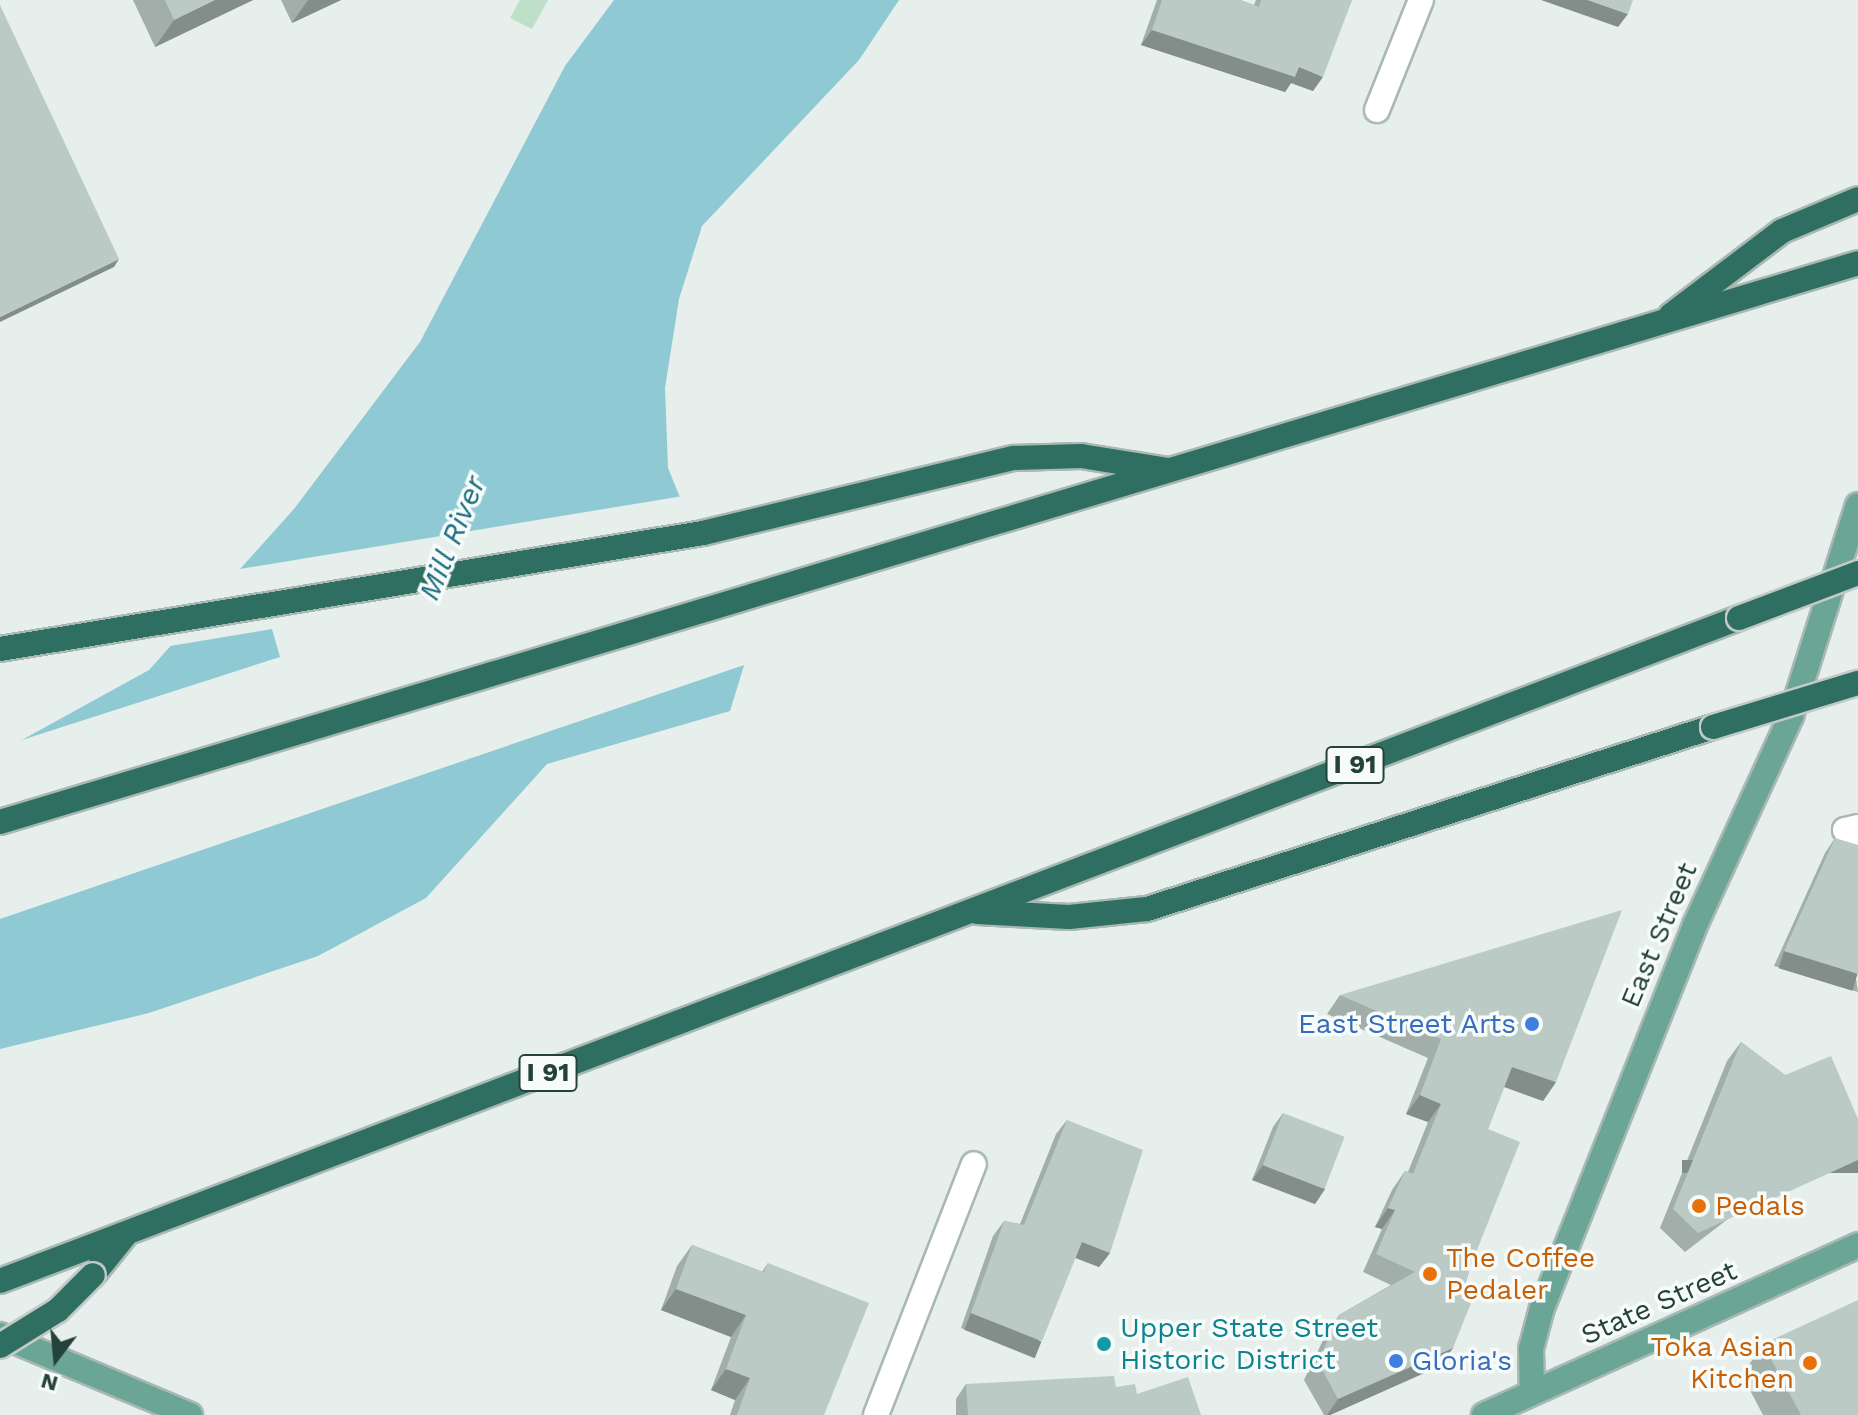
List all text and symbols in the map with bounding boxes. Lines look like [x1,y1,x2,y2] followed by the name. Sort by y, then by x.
[411,470,493,606] water label: Mill River
[1325,743,1385,787] road number: I 91
[1613,858,1705,1012] street label: East Street
[1297,1007,1516,1041] place label: East Street Arts
[1523,1015,1541,1033] marker: East Street Arts
[518,1051,578,1095] road number: I 91
[1715,1189,1805,1223] place label: Pedals
[1690,1197,1708,1215] marker: Pedals
[1446,1241,1595,1307] place label: The Coffee Pedaler
[1576,1254,1742,1352] street label: State Street
[1421,1265,1439,1283] marker: The Coffee Pedaler
[1120,1311,1379,1377] place label: Upper State Street Historic District
[16,1319,96,1399] north arrow
[1649,1330,1794,1396] place label: Toka Asian Kitchen
[1095,1335,1113,1353] marker: Upper State Street Historic District
[1412,1344,1512,1378] place label: Gloria's
[1387,1352,1405,1370] marker: Gloria's
[1801,1354,1819,1372] marker: Toka Asian Kitchen
[38,1368,61,1397] text: N

